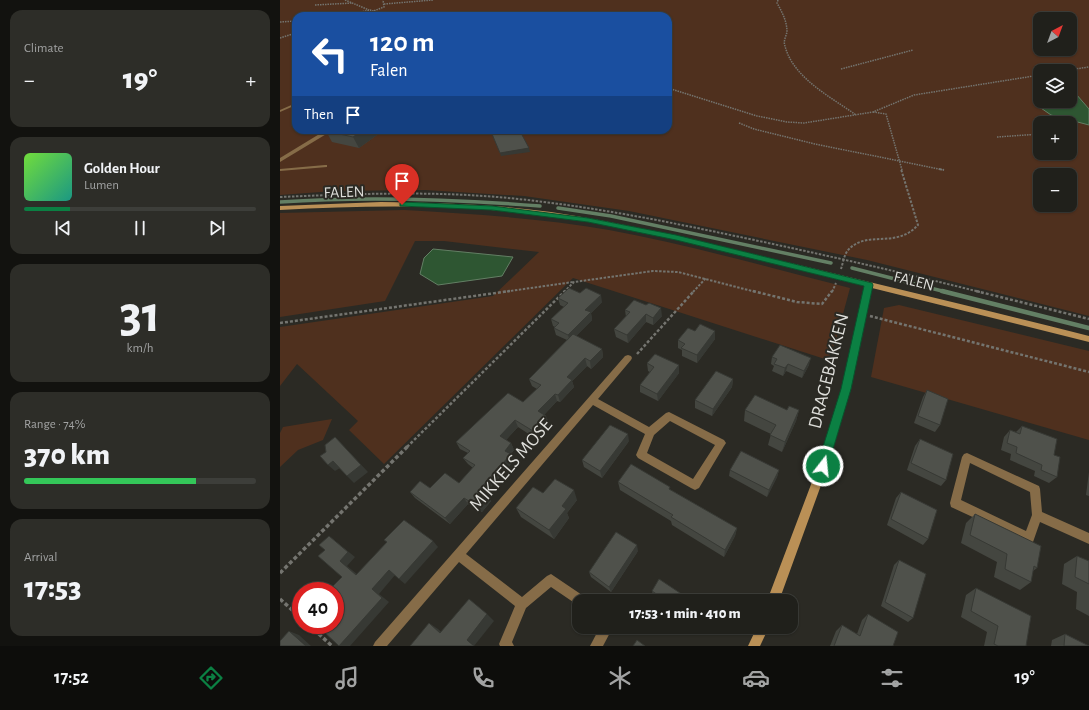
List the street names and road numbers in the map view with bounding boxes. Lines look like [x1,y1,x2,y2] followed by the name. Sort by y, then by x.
[323,183,365,201] street label: FALEN
[892,268,936,294] street label: FALEN
[805,311,853,431] street label: DRAGEBAKKEN
[466,415,556,515] street label: MIKKELS MOSE

